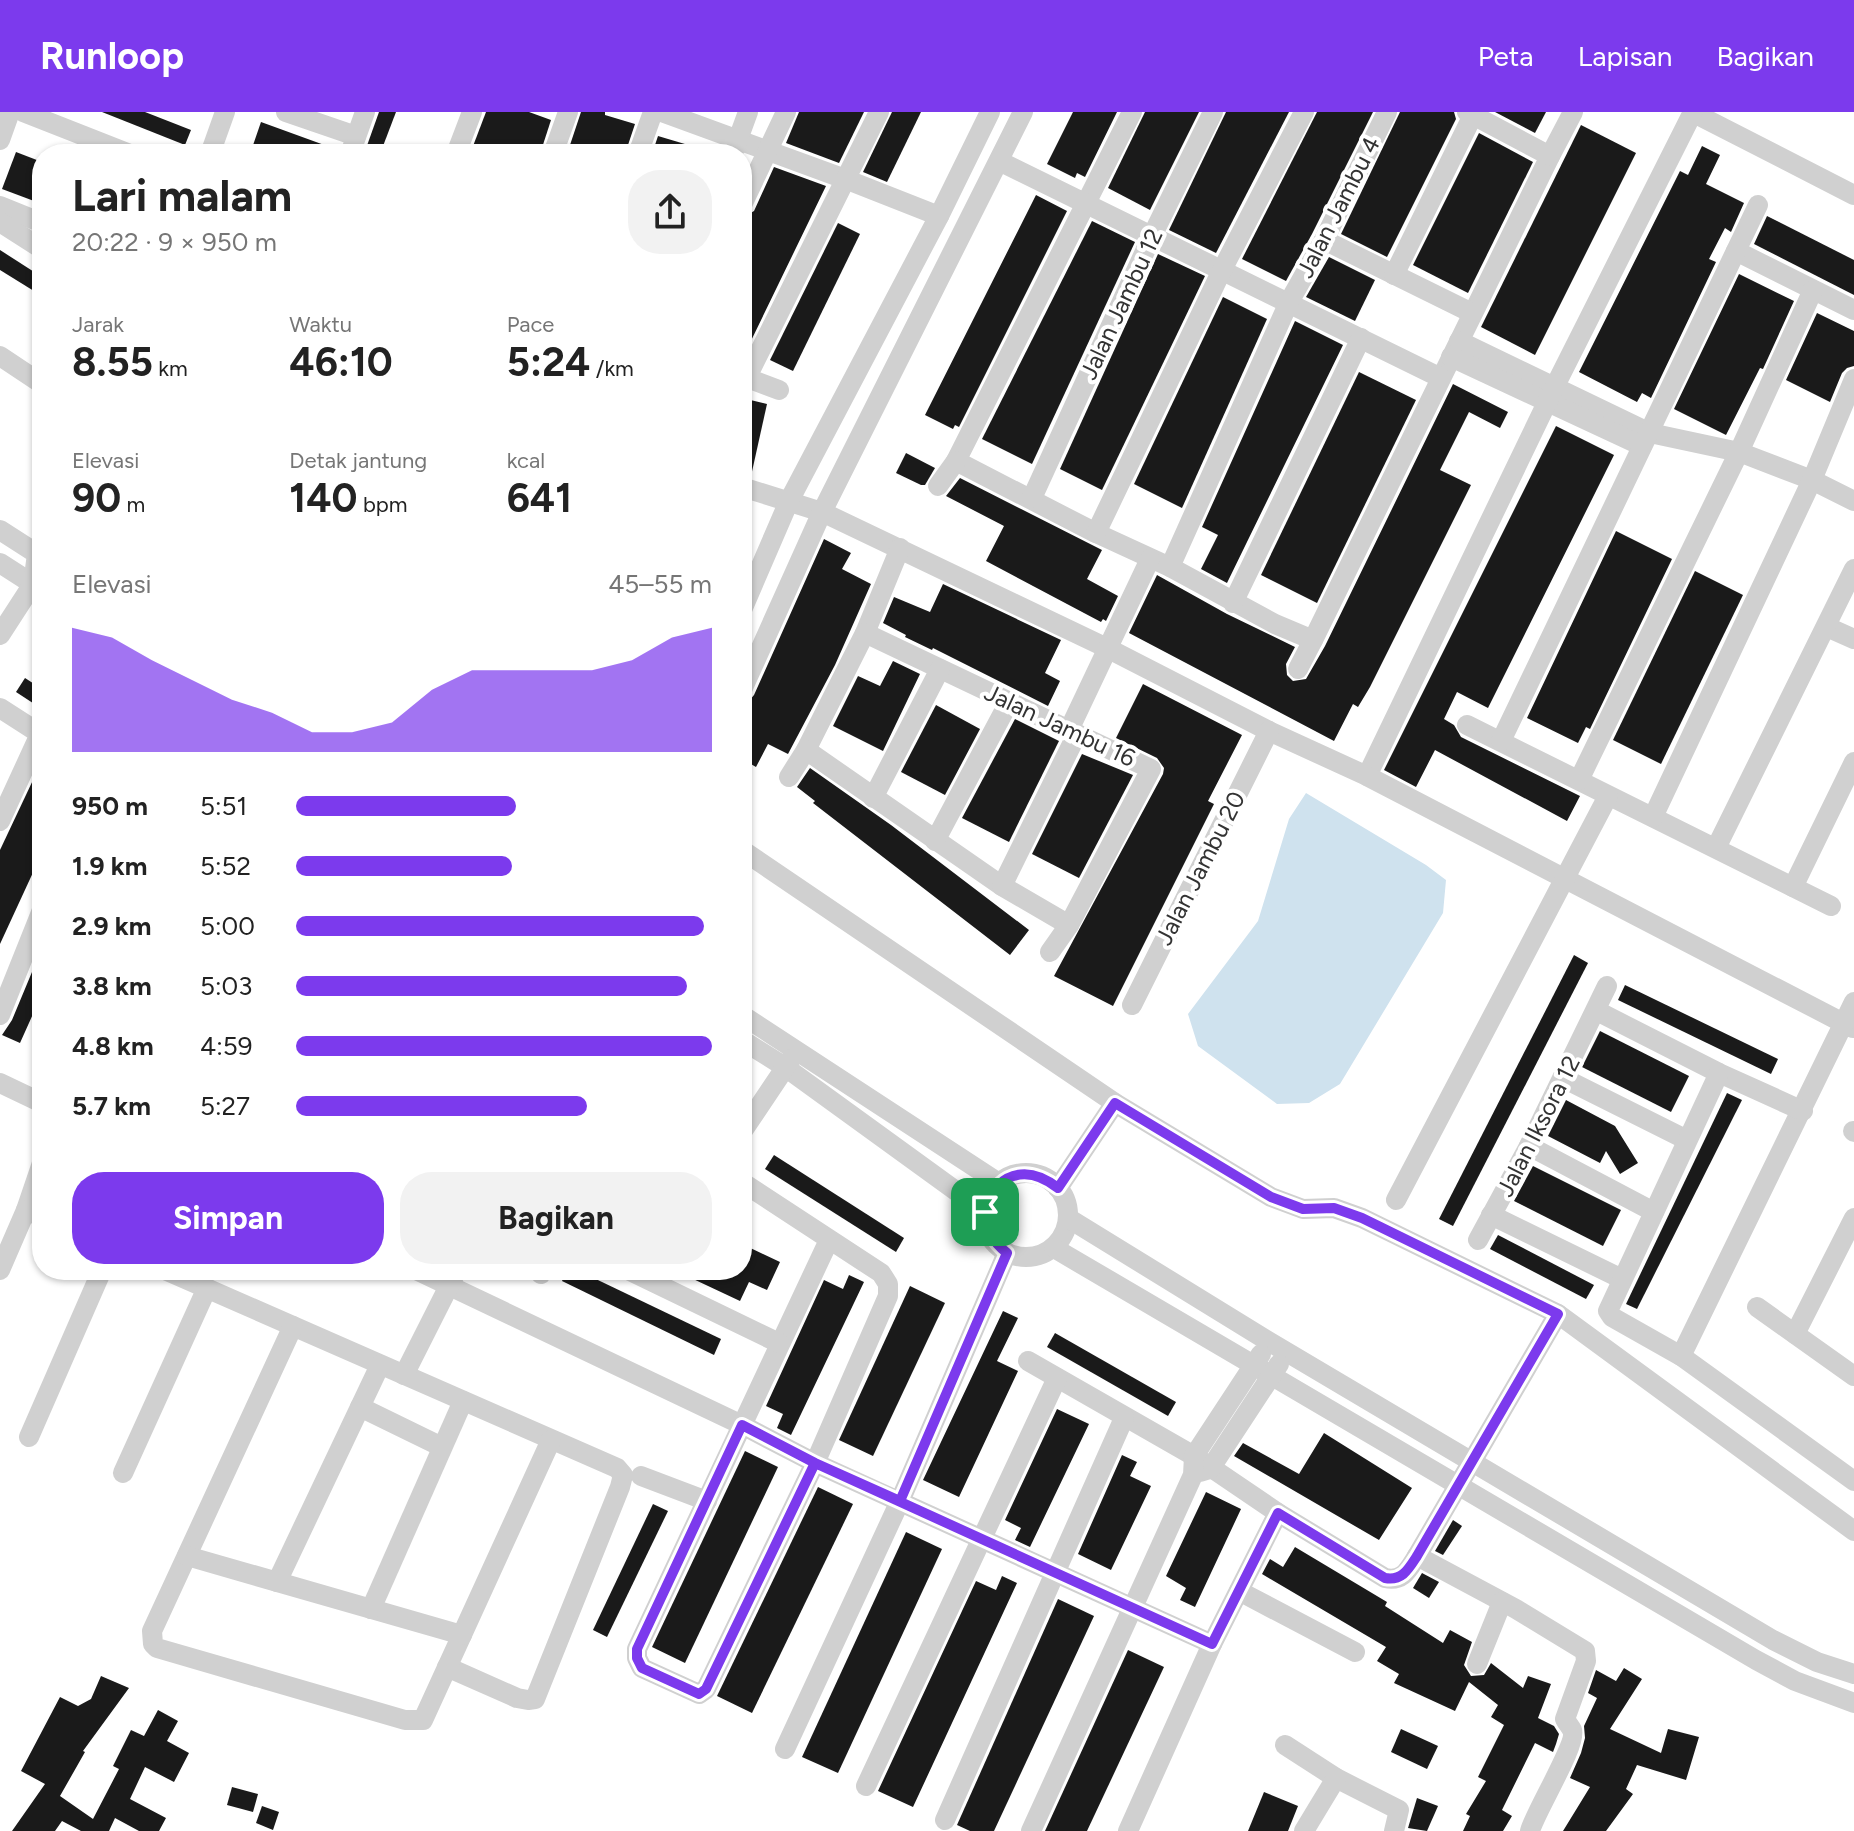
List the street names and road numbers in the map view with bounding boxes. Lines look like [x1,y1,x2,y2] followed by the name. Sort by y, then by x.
[1290,131,1386,283] street label: Jalan Jambu 4
[1073,224,1169,384] street label: Jalan Jambu 12
[980,677,1140,773] street label: Jalan Jambu 16
[1149,786,1251,950] street label: Jalan Jambu 20
[1490,1051,1586,1201] street label: Jalan Iksora 12

